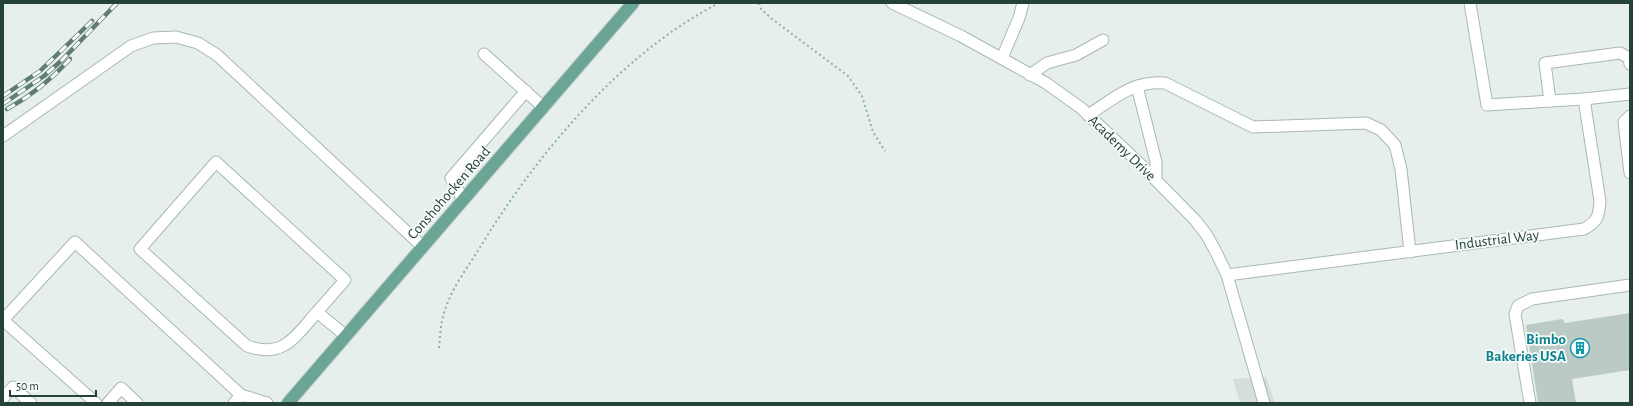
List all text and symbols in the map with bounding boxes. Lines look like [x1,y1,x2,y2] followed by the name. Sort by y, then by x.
[1085,112,1159,184] street label: Academy Drive
[405,144,493,242] street label: Conshohocken Road
[1454,227,1541,253] street label: Industrial Way
[1486,332,1566,364] place label: Bimbo Bakeries USA
[1569,337,1591,359] building icon: Bimbo Bakeries USA
[10,372,96,398] scale bar
[16,380,39,392] text: 50 m

